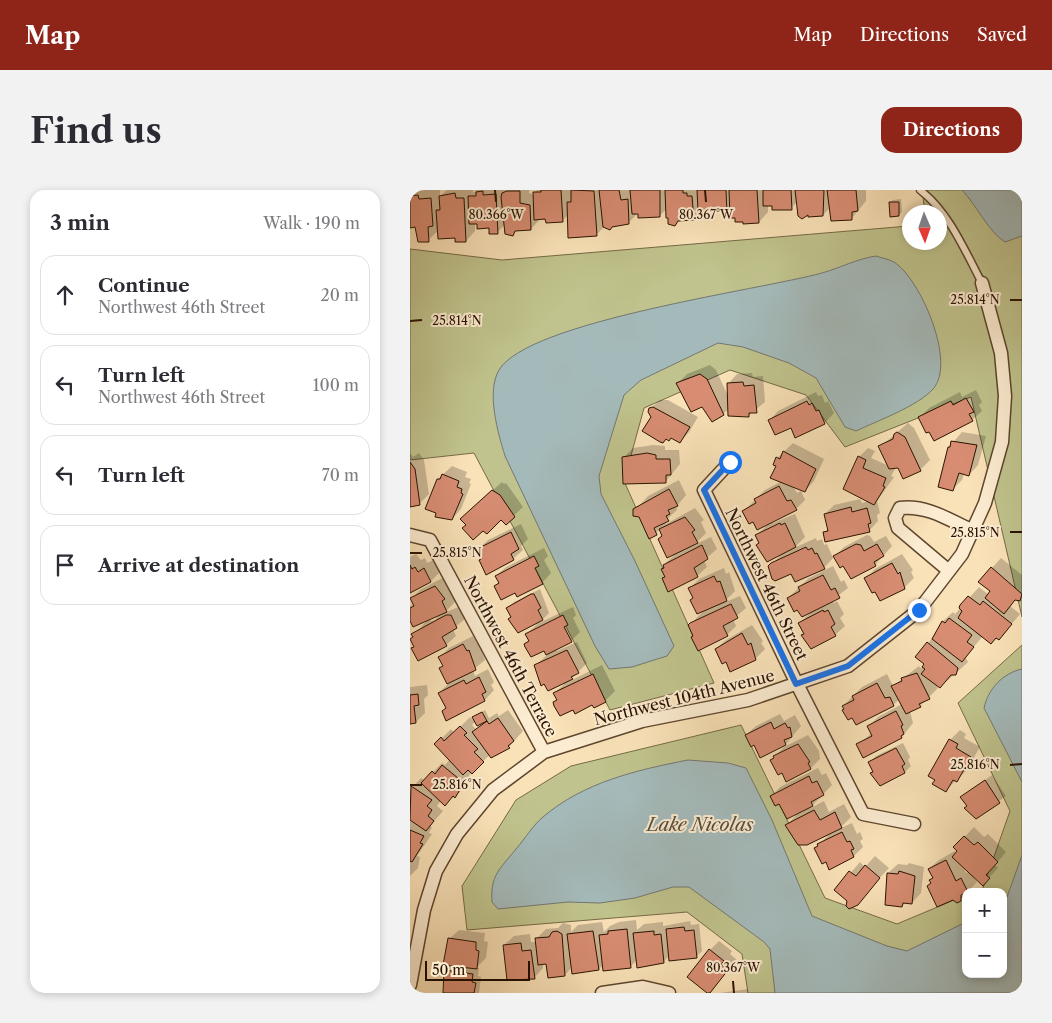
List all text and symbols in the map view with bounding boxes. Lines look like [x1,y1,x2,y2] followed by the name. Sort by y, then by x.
[25,21,80,50] text: Map
[793,24,832,46] text: Map
[860,24,949,46] text: Directions
[977,24,1027,46] text: Saved
[881,107,1022,153] button: Directions
[30,109,162,152] text: Find us
[902,205,947,250] north arrow
[468,207,524,222] text: 80.366°W
[679,207,734,222] text: 80.367°W
[50,210,110,235] text: 3 min
[263,213,360,233] text: Walk · 190 m
[98,274,190,297] text: Continue
[51,281,79,309] icon: ahead
[320,285,359,305] text: 20 m
[950,292,1000,307] text: 25.814°N
[98,297,265,317] text: Northwest 46th Street
[432,313,482,328] text: 25.814°N
[98,364,185,387] text: Turn left
[51,371,79,399] icon: left
[313,375,359,395] text: 100 m
[98,387,265,407] text: Northwest 46th Street
[719,451,742,474] route start
[51,461,79,489] icon: left
[98,464,185,487] text: Turn left
[322,465,359,485] text: 70 m
[721,505,813,664] street label: Northwest 46th Street
[950,525,1000,540] text: 25.815°N
[432,545,482,560] text: 25.815°N
[51,551,79,579] icon: arrive
[98,554,299,577] text: Arrive at destination
[460,572,562,740] street label: Northwest 46th Terrace
[908,599,931,622] route end
[592,665,776,729] street label: Northwest 104th Avenue
[950,757,1000,772] text: 25.816°N
[432,777,482,792] text: 25.816°N
[645,814,753,836] water label: Lake Nicolas
[962,888,1007,978] map controls
[962,888,1007,933] button: +
[962,933,1007,978] button: −
[425,958,530,981] scale bar
[706,960,761,975] text: 80.367°W
[432,961,465,979] text: 50 m

